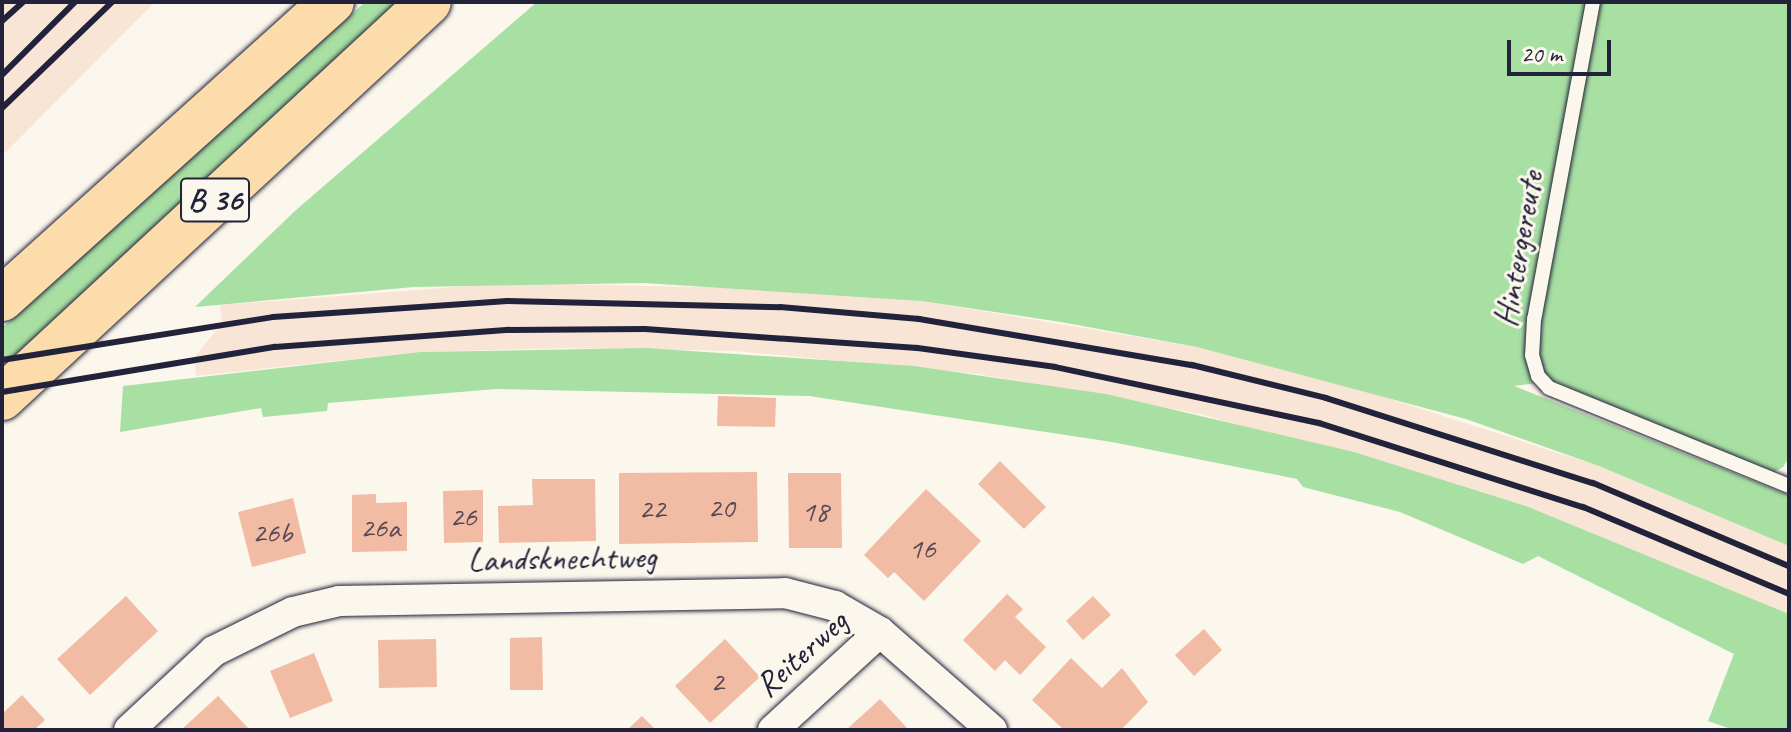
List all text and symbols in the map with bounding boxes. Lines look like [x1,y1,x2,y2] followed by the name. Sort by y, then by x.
[1511,24,1615,74] scale bar
[1521,39,1562,69] text: 20 m
[1484,168,1552,330] street label: Hintergereute
[179,172,251,228] road number: B 36
[708,489,734,525] house number: 20
[639,490,665,526] house number: 22
[802,493,828,529] house number: 18
[450,498,476,534] house number: 26
[360,509,400,545] house number: 26a
[252,514,292,550] house number: 26b
[909,530,935,566] house number: 16
[467,536,657,580] street label: Landsknechtweg
[746,601,856,705] street label: Reiterweg
[710,663,724,699] house number: 2

